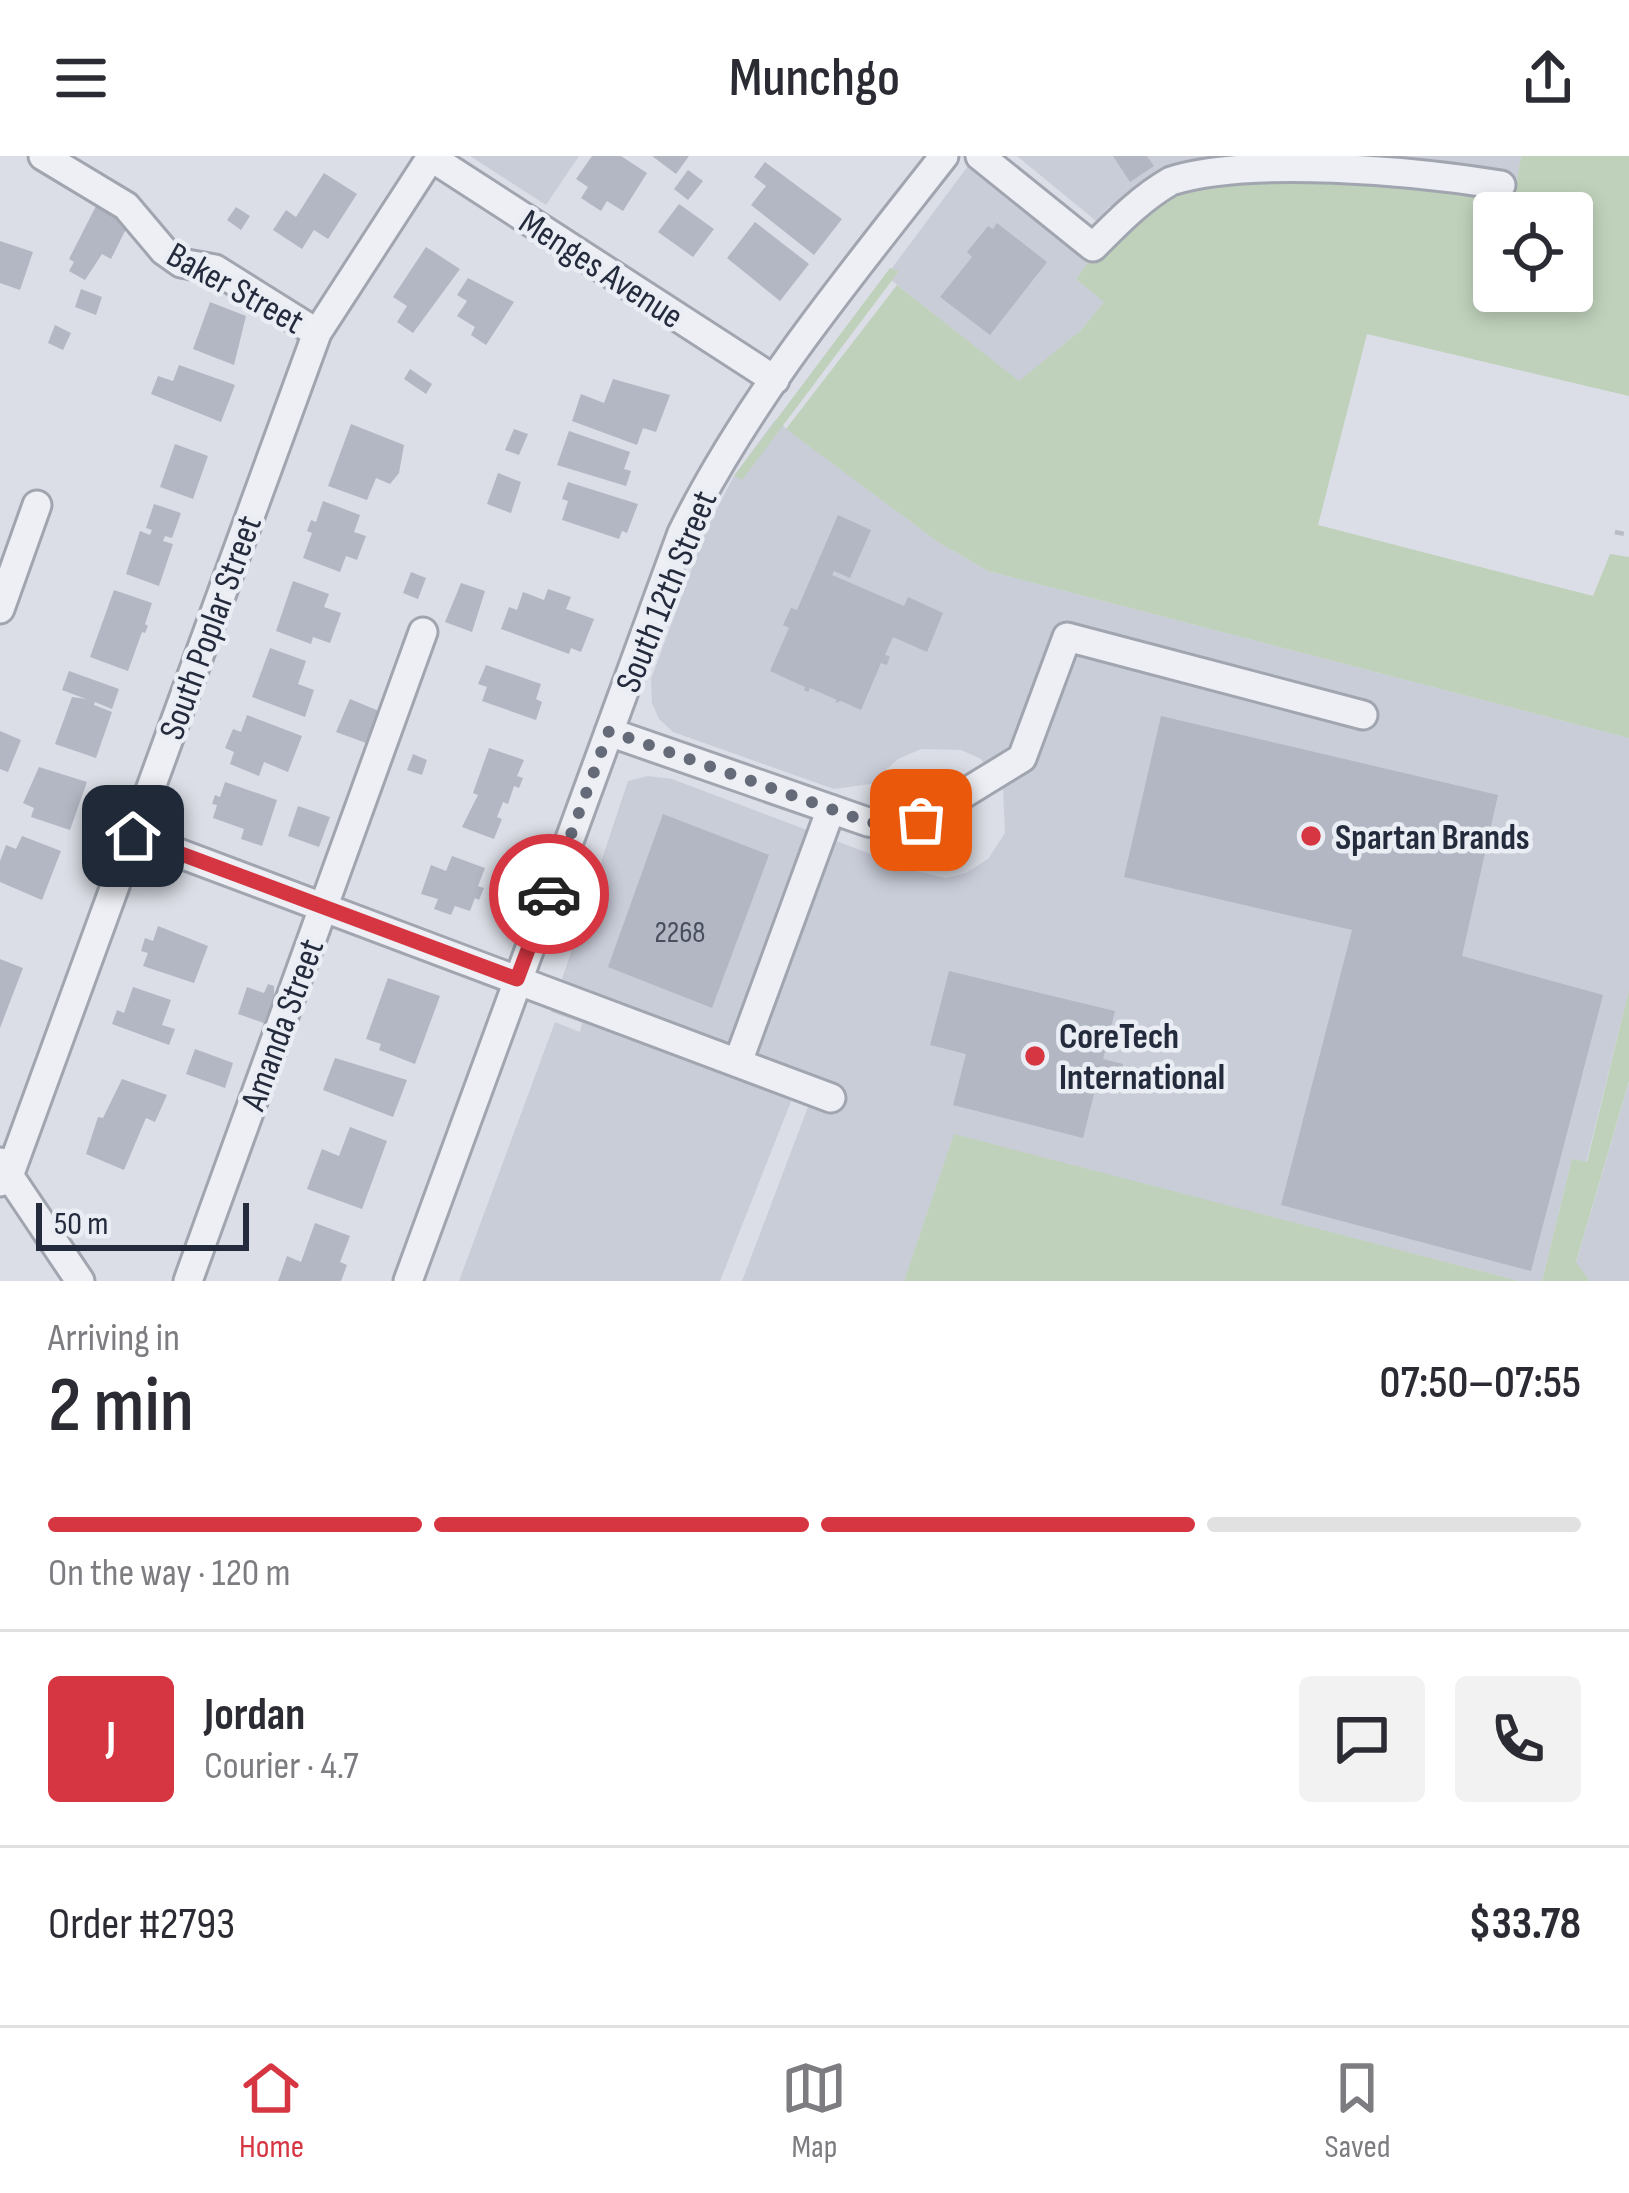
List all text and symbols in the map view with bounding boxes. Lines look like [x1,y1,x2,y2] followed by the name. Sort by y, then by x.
[48,45,114,111] icon: menu
[1515,45,1581,111] icon: share
[729,46,900,111] text: Munchgo
[1473,192,1593,312] map controls
[1473,192,1593,312] button: locate
[511,201,691,339] street label: Menges Avenue
[159,234,311,344] street label: Baker Street
[607,485,727,699] street label: South 12th Street
[151,510,272,746] street label: South Poplar Street
[870,769,972,871] pin
[82,785,184,887] pin
[888,787,954,853] icon: bag
[100,803,166,869] icon: home
[1335,817,1530,860] place label: Spartan Brands
[1298,823,1324,849] marker: Spartan Brands
[489,834,609,954] courier
[516,861,582,927] icon: car
[654,915,706,951] house number: 2268
[232,933,334,1117] street label: Amanda Street
[1059,1016,1225,1100] place label: CoreTech International
[1022,1043,1048,1069] marker: CoreTech International
[36,1197,249,1250] scale bar
[54,1204,108,1244] text: 50 m
[48,1315,180,1362] text: Arriving in
[1380,1356,1581,1411] text: 07:50–07:55
[48,1360,194,1453] text: 2 min
[48,1550,290,1597] text: On the way · 120 m
[1299,1676,1425,1802] button: chat
[1455,1676,1581,1802] button: phone
[204,1688,305,1743] text: Jordan
[106,1711,116,1766] text: J
[204,1743,359,1790] text: Courier · 4.7
[48,1897,235,1952] text: Order #2793
[1468,1897,1581,1952] text: $33.78
[238,2055,304,2167] tab: Home
[781,2055,847,2167] tab: Map
[1324,2055,1391,2167] tab: Saved

